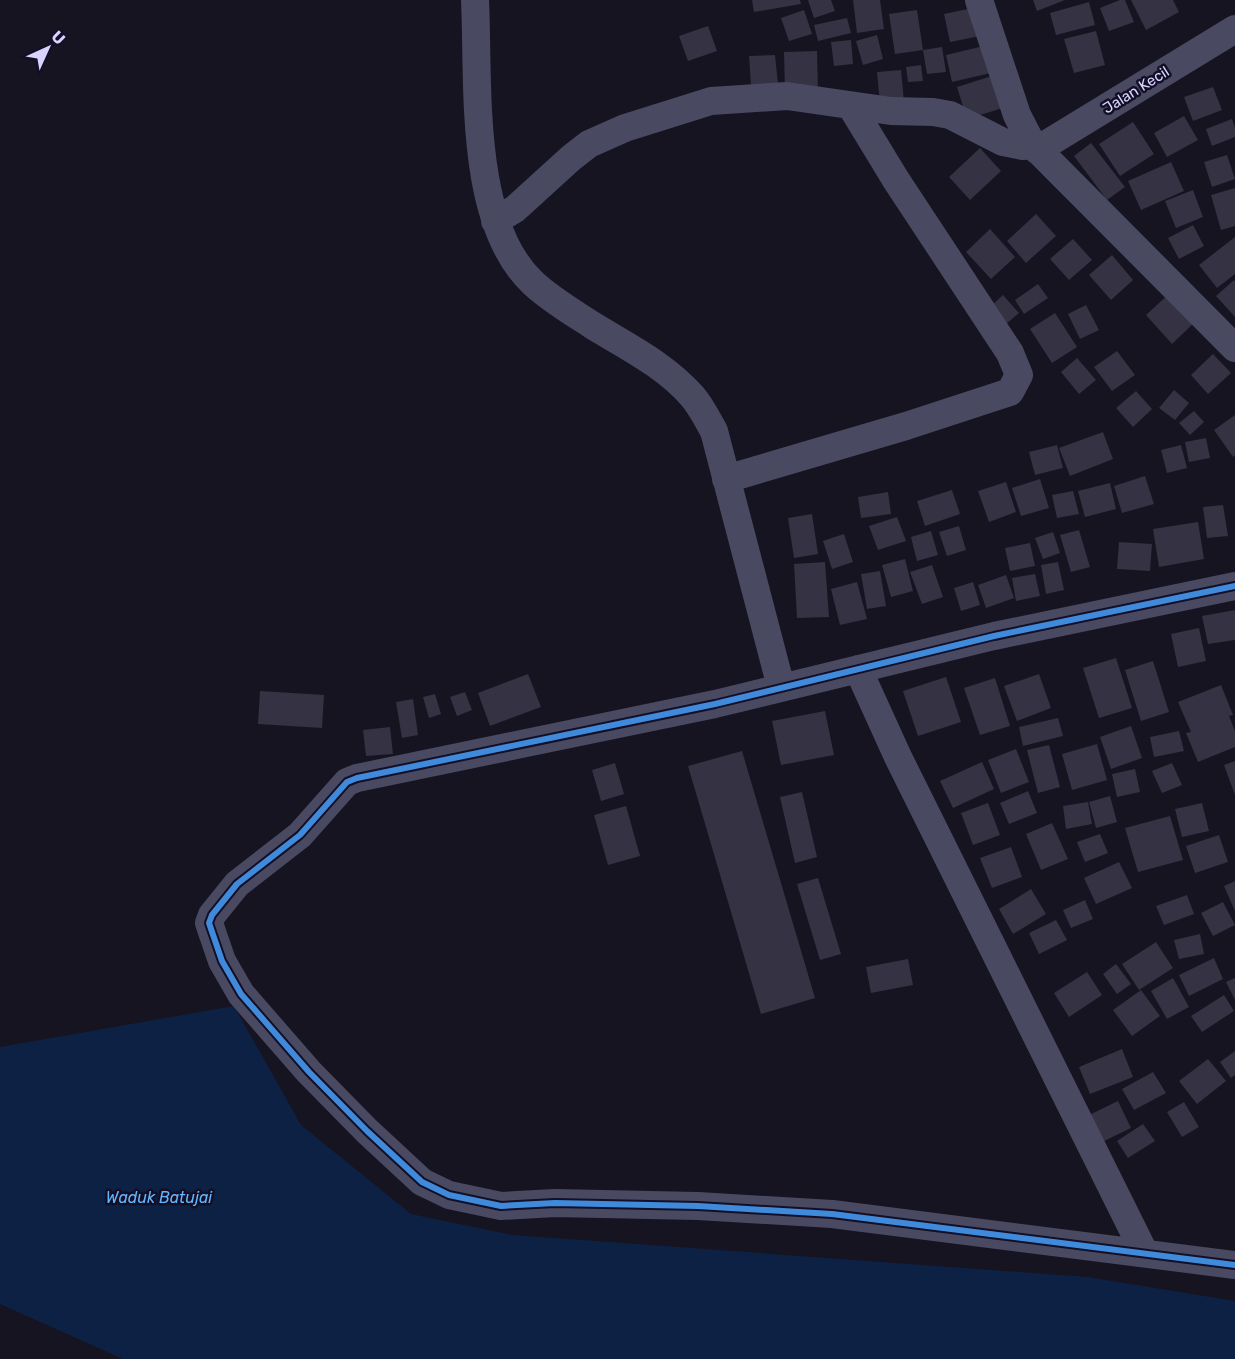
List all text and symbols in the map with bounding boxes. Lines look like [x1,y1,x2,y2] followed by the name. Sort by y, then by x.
[18,18,78,78] north arrow
[47,27,69,49] text: U
[1099,63,1173,117] street label: Jalan Kecil
[106,1188,213,1207] water label: Waduk Batujai

